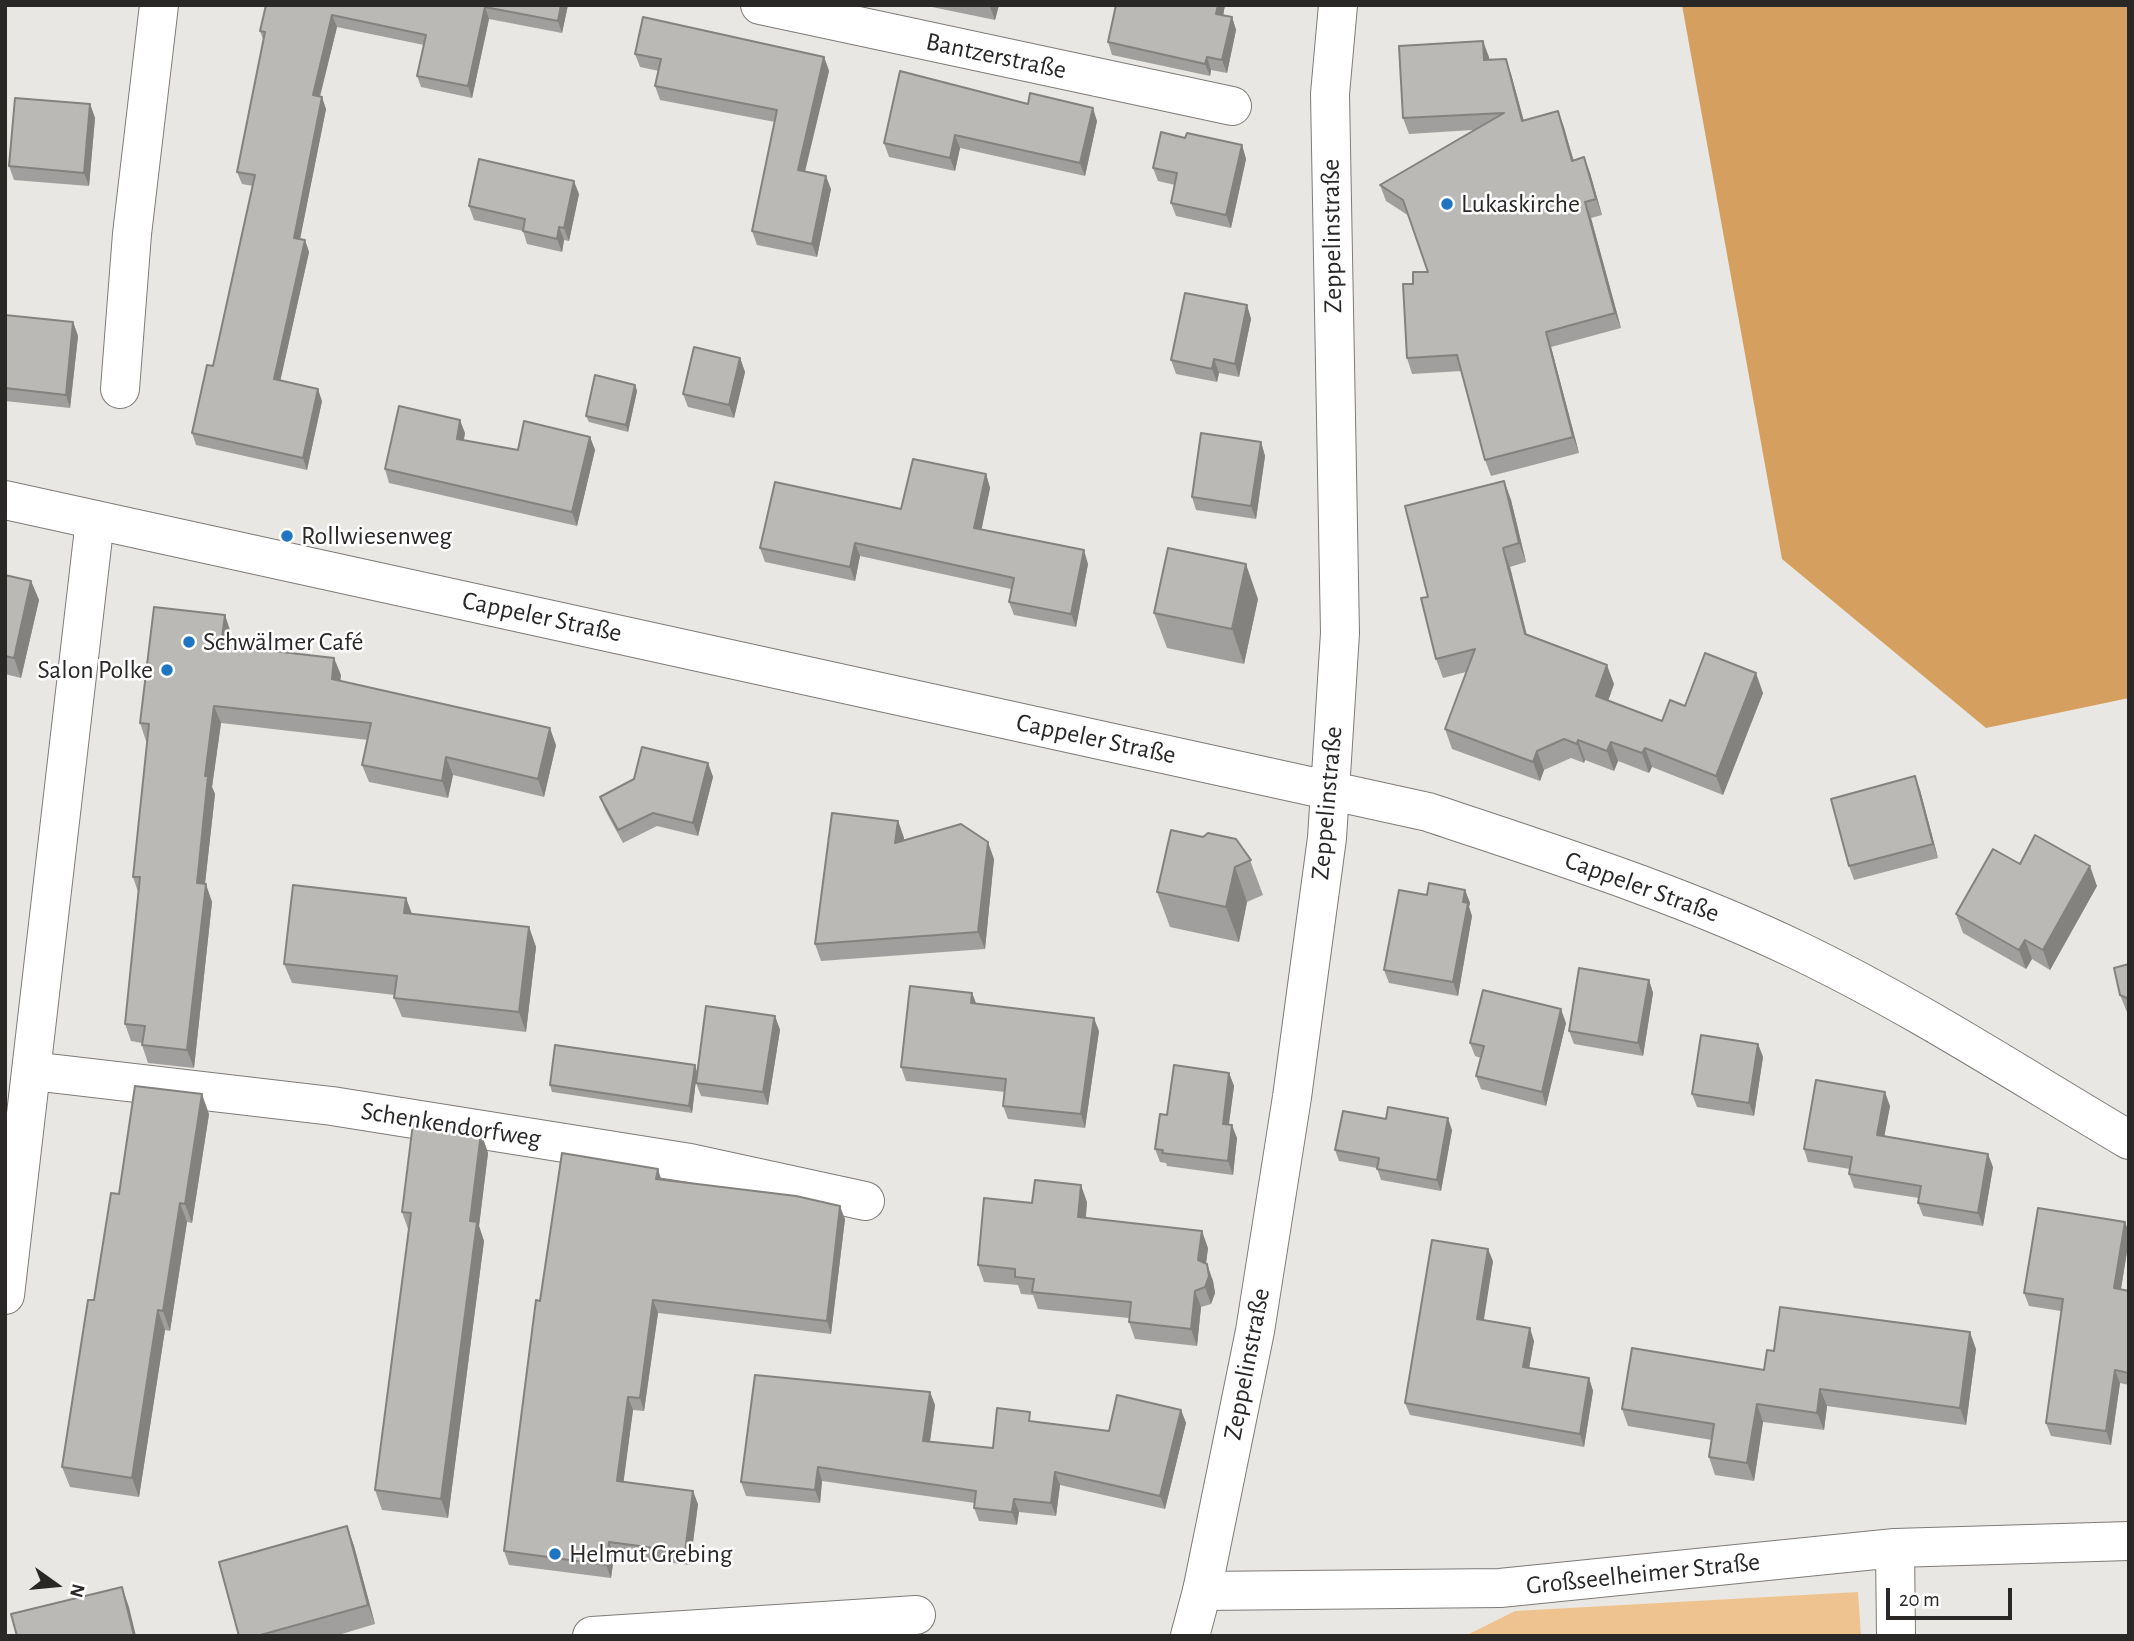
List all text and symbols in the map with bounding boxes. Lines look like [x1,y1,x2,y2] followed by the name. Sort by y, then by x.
[923,26,1069,86] street label: Bantzerstraße
[1315,159,1349,313] street label: Zeppelinstraße
[1461,188,1580,220] place label: Lukaskirche
[1439,196,1455,212] marker: Lukaskirche
[301,520,452,552] place label: Rollwiesenweg
[279,528,295,544] marker: Rollwiesenweg
[459,585,625,649] street label: Cappeler Straße
[203,626,363,658] place label: Schwälmer Café
[181,634,197,650] marker: Schwälmer Café
[38,654,153,686] place label: Salon Polke
[159,662,175,678] marker: Salon Polke
[1013,707,1179,771] street label: Cappeler Straße
[1305,725,1349,881] street label: Zeppelinstraße
[1560,845,1724,929] street label: Cappeler Straße
[359,1095,543,1155] street label: Schenkendorfweg
[1217,1285,1277,1443] street label: Zeppelinstraße
[569,1538,732,1570] place label: Helmut Grebing
[547,1546,563,1562] marker: Helmut Grebing
[1525,1546,1761,1602] street label: Großseelheimer Straße
[21,1550,91,1620] north arrow
[1889,1574,2015,1618] scale bar
[66,1582,88,1599] text: N
[1899,1589,1940,1610] text: 20 m

